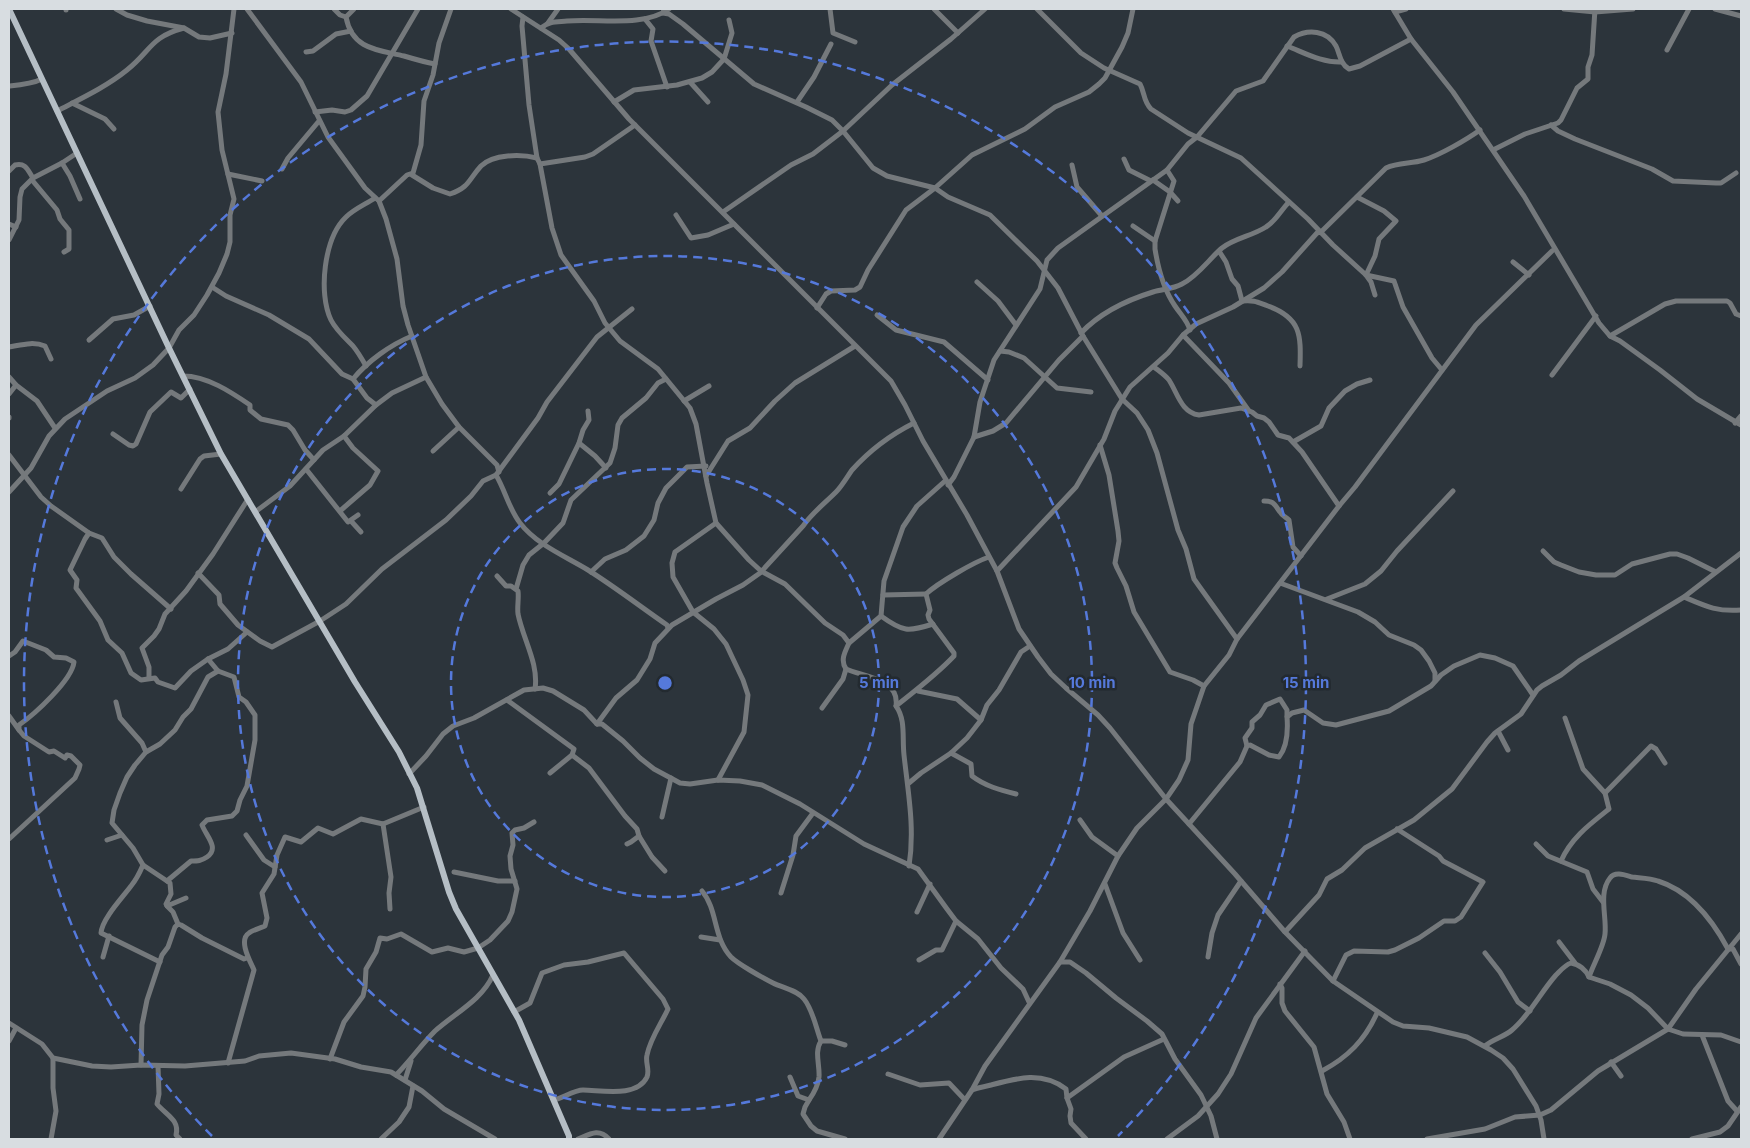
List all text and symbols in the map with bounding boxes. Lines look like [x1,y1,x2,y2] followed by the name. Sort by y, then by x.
[859,673,899,692] text: 5 min
[1068,673,1116,692] text: 10 min
[1283,673,1329,692] text: 15 min
[656,674,674,692] centre of rings

